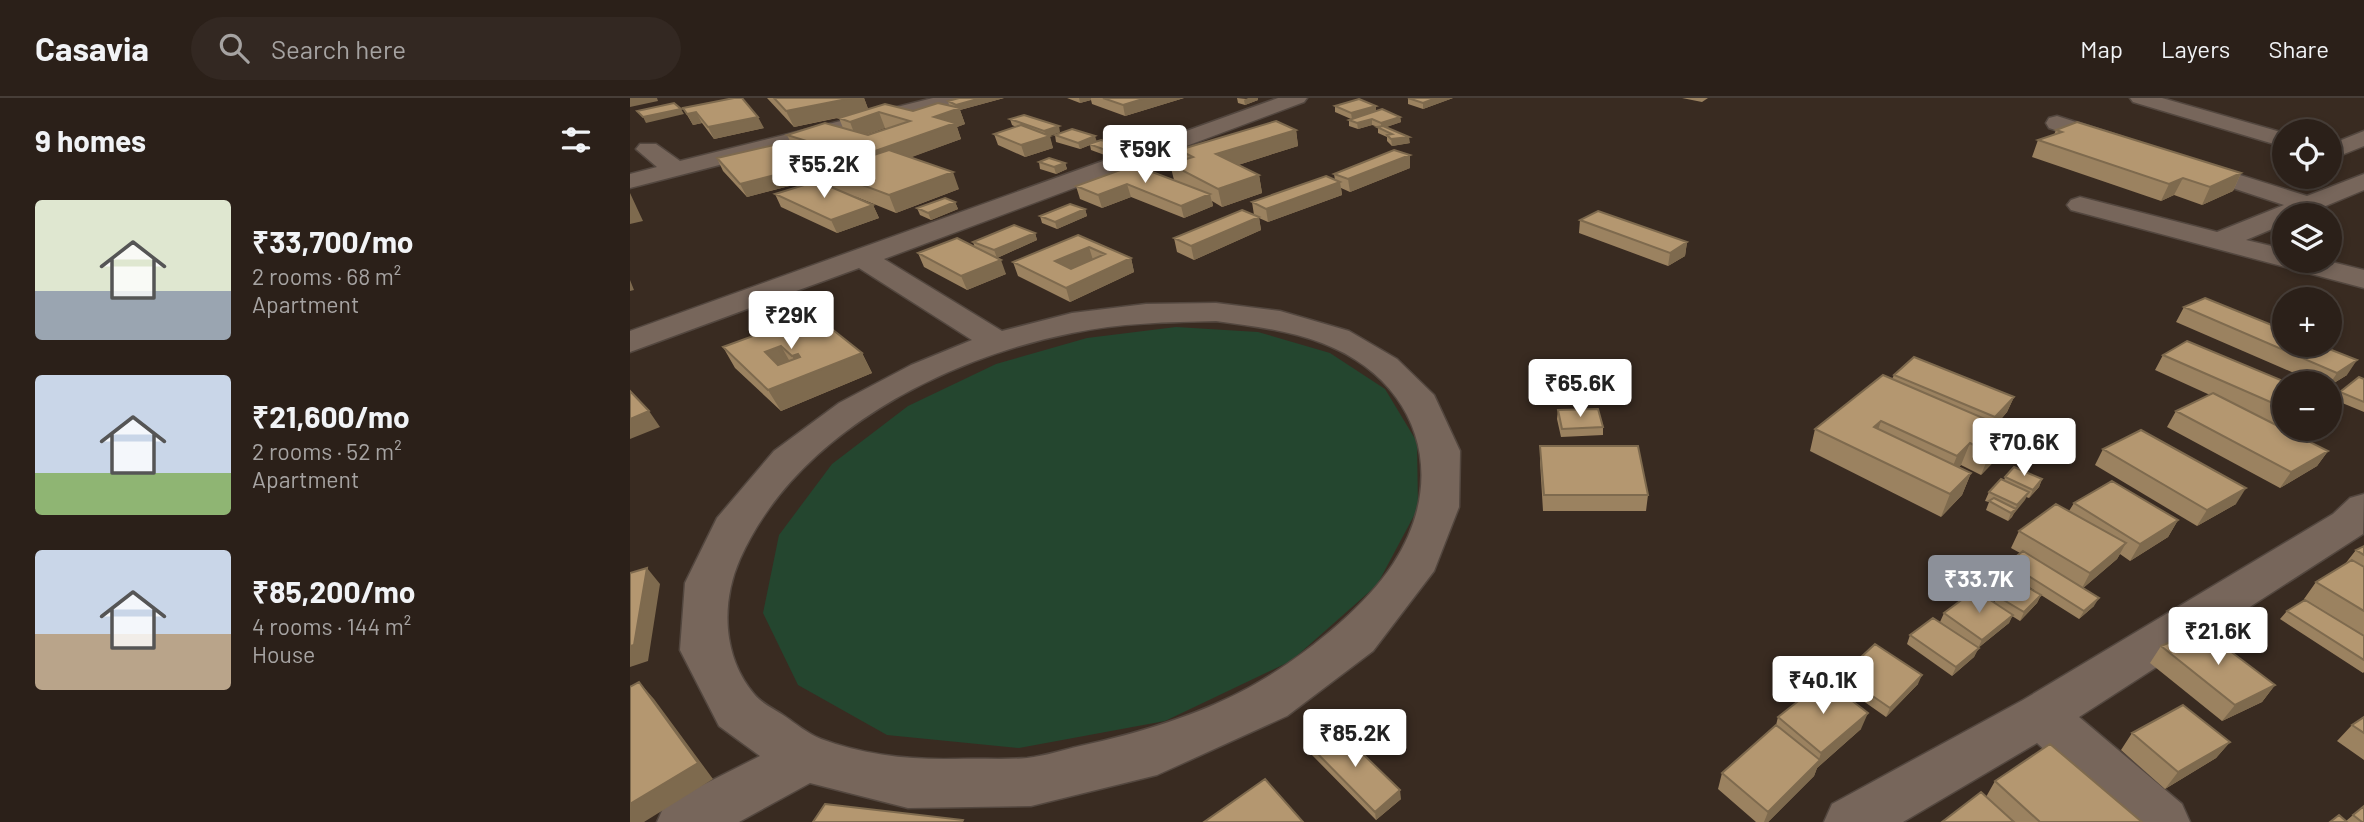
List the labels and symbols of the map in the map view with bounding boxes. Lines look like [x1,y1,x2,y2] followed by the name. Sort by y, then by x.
[1104,126,1186,185] pin: ₹59K
[767,140,881,200] pin: ₹55.2K
[750,292,832,351] pin: ₹29K
[1523,360,1637,419] pin: ₹65.6K
[1967,418,2081,478] pin: ₹70.6K
[1922,556,2036,615] pin: ₹33.7K
[2161,608,2275,667] pin: ₹21.6K
[1766,656,1880,716] pin: ₹40.1K
[1298,710,1412,769] pin: ₹85.2K

